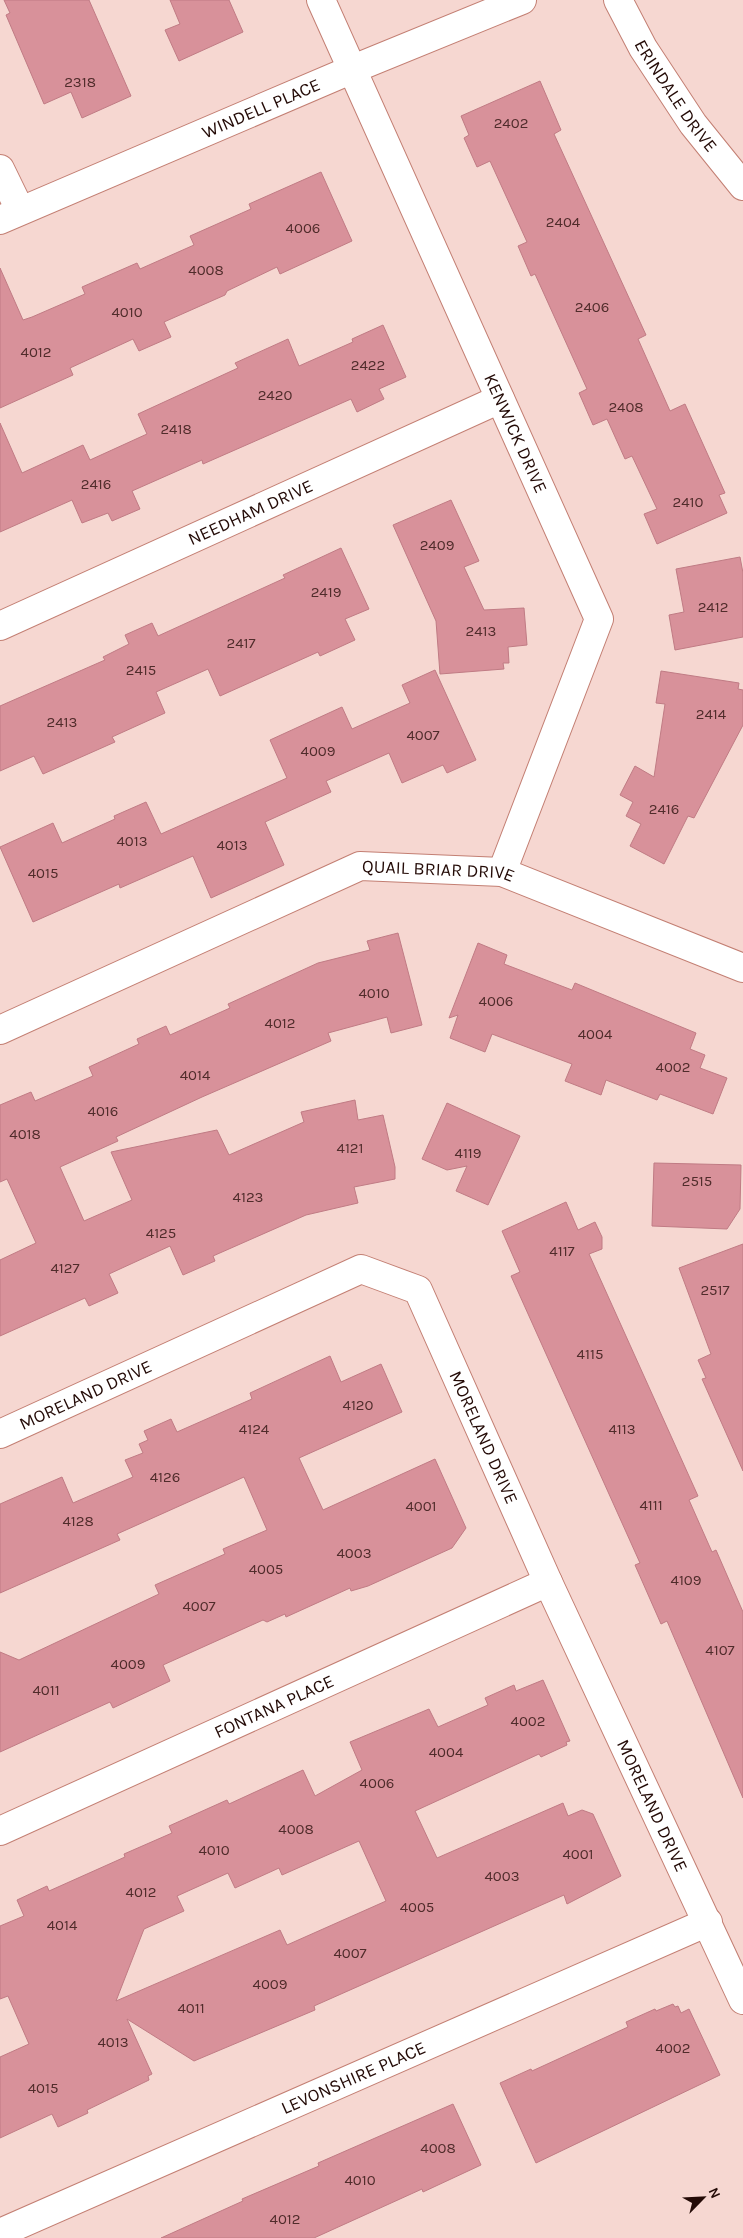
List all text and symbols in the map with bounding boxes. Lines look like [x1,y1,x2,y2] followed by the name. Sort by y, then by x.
[630,36,722,156] street label: ERINDALE DRIVE
[64,73,96,91] house number: 2318
[199,73,324,143] street label: WINDELL PLACE
[494,114,528,132] house number: 2402
[546,213,581,231] house number: 2404
[286,219,320,237] house number: 4006
[188,261,224,279] house number: 4008
[575,298,609,316] house number: 2406
[111,303,143,321] house number: 4010
[21,343,51,361] house number: 4012
[351,356,385,374] house number: 2422
[479,370,552,497] street label: KENWICK DRIVE
[258,386,292,404] house number: 2420
[608,398,644,416] house number: 2408
[160,420,192,438] house number: 2418
[185,474,316,550] street label: NEEDHAM DRIVE
[81,475,111,493] house number: 2416
[673,493,704,511] house number: 2410
[420,536,454,554] house number: 2409
[311,583,341,601] house number: 2419
[698,598,728,616] house number: 2412
[466,622,496,640] house number: 2413
[226,634,256,652] house number: 2417
[126,661,156,679] house number: 2415
[696,705,727,723] house number: 2414
[47,713,77,731] house number: 2413
[406,726,440,744] house number: 4007
[301,742,335,760] house number: 4009
[649,800,679,818] house number: 2416
[116,832,148,850] house number: 4013
[216,836,248,854] house number: 4013
[362,855,518,887] street label: QUAIL BRIAR DRIVE
[28,864,58,882] house number: 4015
[358,984,390,1002] house number: 4010
[479,992,513,1010] house number: 4006
[265,1014,295,1032] house number: 4012
[578,1025,613,1043] house number: 4004
[656,1058,690,1076] house number: 4002
[180,1066,211,1084] house number: 4014
[88,1102,118,1120] house number: 4016
[9,1125,41,1143] house number: 4018
[337,1139,364,1157] house number: 4121
[455,1144,482,1162] house number: 4119
[682,1172,712,1190] house number: 2515
[233,1188,263,1206] house number: 4123
[146,1224,176,1242] house number: 4125
[549,1242,575,1260] house number: 4117
[50,1259,80,1277] house number: 4127
[700,1281,730,1299] house number: 2517
[577,1345,603,1363] house number: 4115
[16,1355,155,1435] street label: MORELAND DRIVE
[444,1367,523,1507] street label: MORELAND DRIVE
[343,1396,374,1414] house number: 4120
[239,1420,270,1438] house number: 4124
[608,1420,636,1438] house number: 4113
[150,1468,180,1486] house number: 4126
[639,1496,663,1514] house number: 4111
[405,1497,437,1515] house number: 4001
[62,1512,94,1530] house number: 4128
[336,1544,372,1562] house number: 4003
[249,1560,283,1578] house number: 4005
[671,1571,701,1589] house number: 4109
[182,1597,216,1615] house number: 4007
[705,1641,735,1659] house number: 4107
[111,1655,145,1673] house number: 4009
[211,1670,337,1743] street label: FONTANA PLACE
[32,1681,60,1699] house number: 4011
[511,1712,545,1730] house number: 4002
[612,1736,693,1875] street label: MORELAND DRIVE
[429,1743,464,1761] house number: 4004
[360,1774,394,1792] house number: 4006
[278,1820,314,1838] house number: 4008
[198,1841,230,1859] house number: 4010
[562,1845,594,1863] house number: 4001
[484,1867,520,1885] house number: 4003
[126,1883,156,1901] house number: 4012
[400,1898,434,1916] house number: 4005
[47,1916,78,1934] house number: 4014
[333,1944,367,1962] house number: 4007
[253,1975,287,1993] house number: 4009
[177,1999,205,2017] house number: 4011
[97,2033,129,2051] house number: 4013
[278,2036,429,2119] street label: LEVONSHIRE PLACE
[656,2039,690,2057] house number: 4002
[28,2079,58,2097] house number: 4015
[420,2139,456,2157] house number: 4008
[344,2171,376,2189] house number: 4010
[678,2173,728,2223] north arrow
[705,2185,724,2201] text: N
[270,2210,300,2228] house number: 4012

